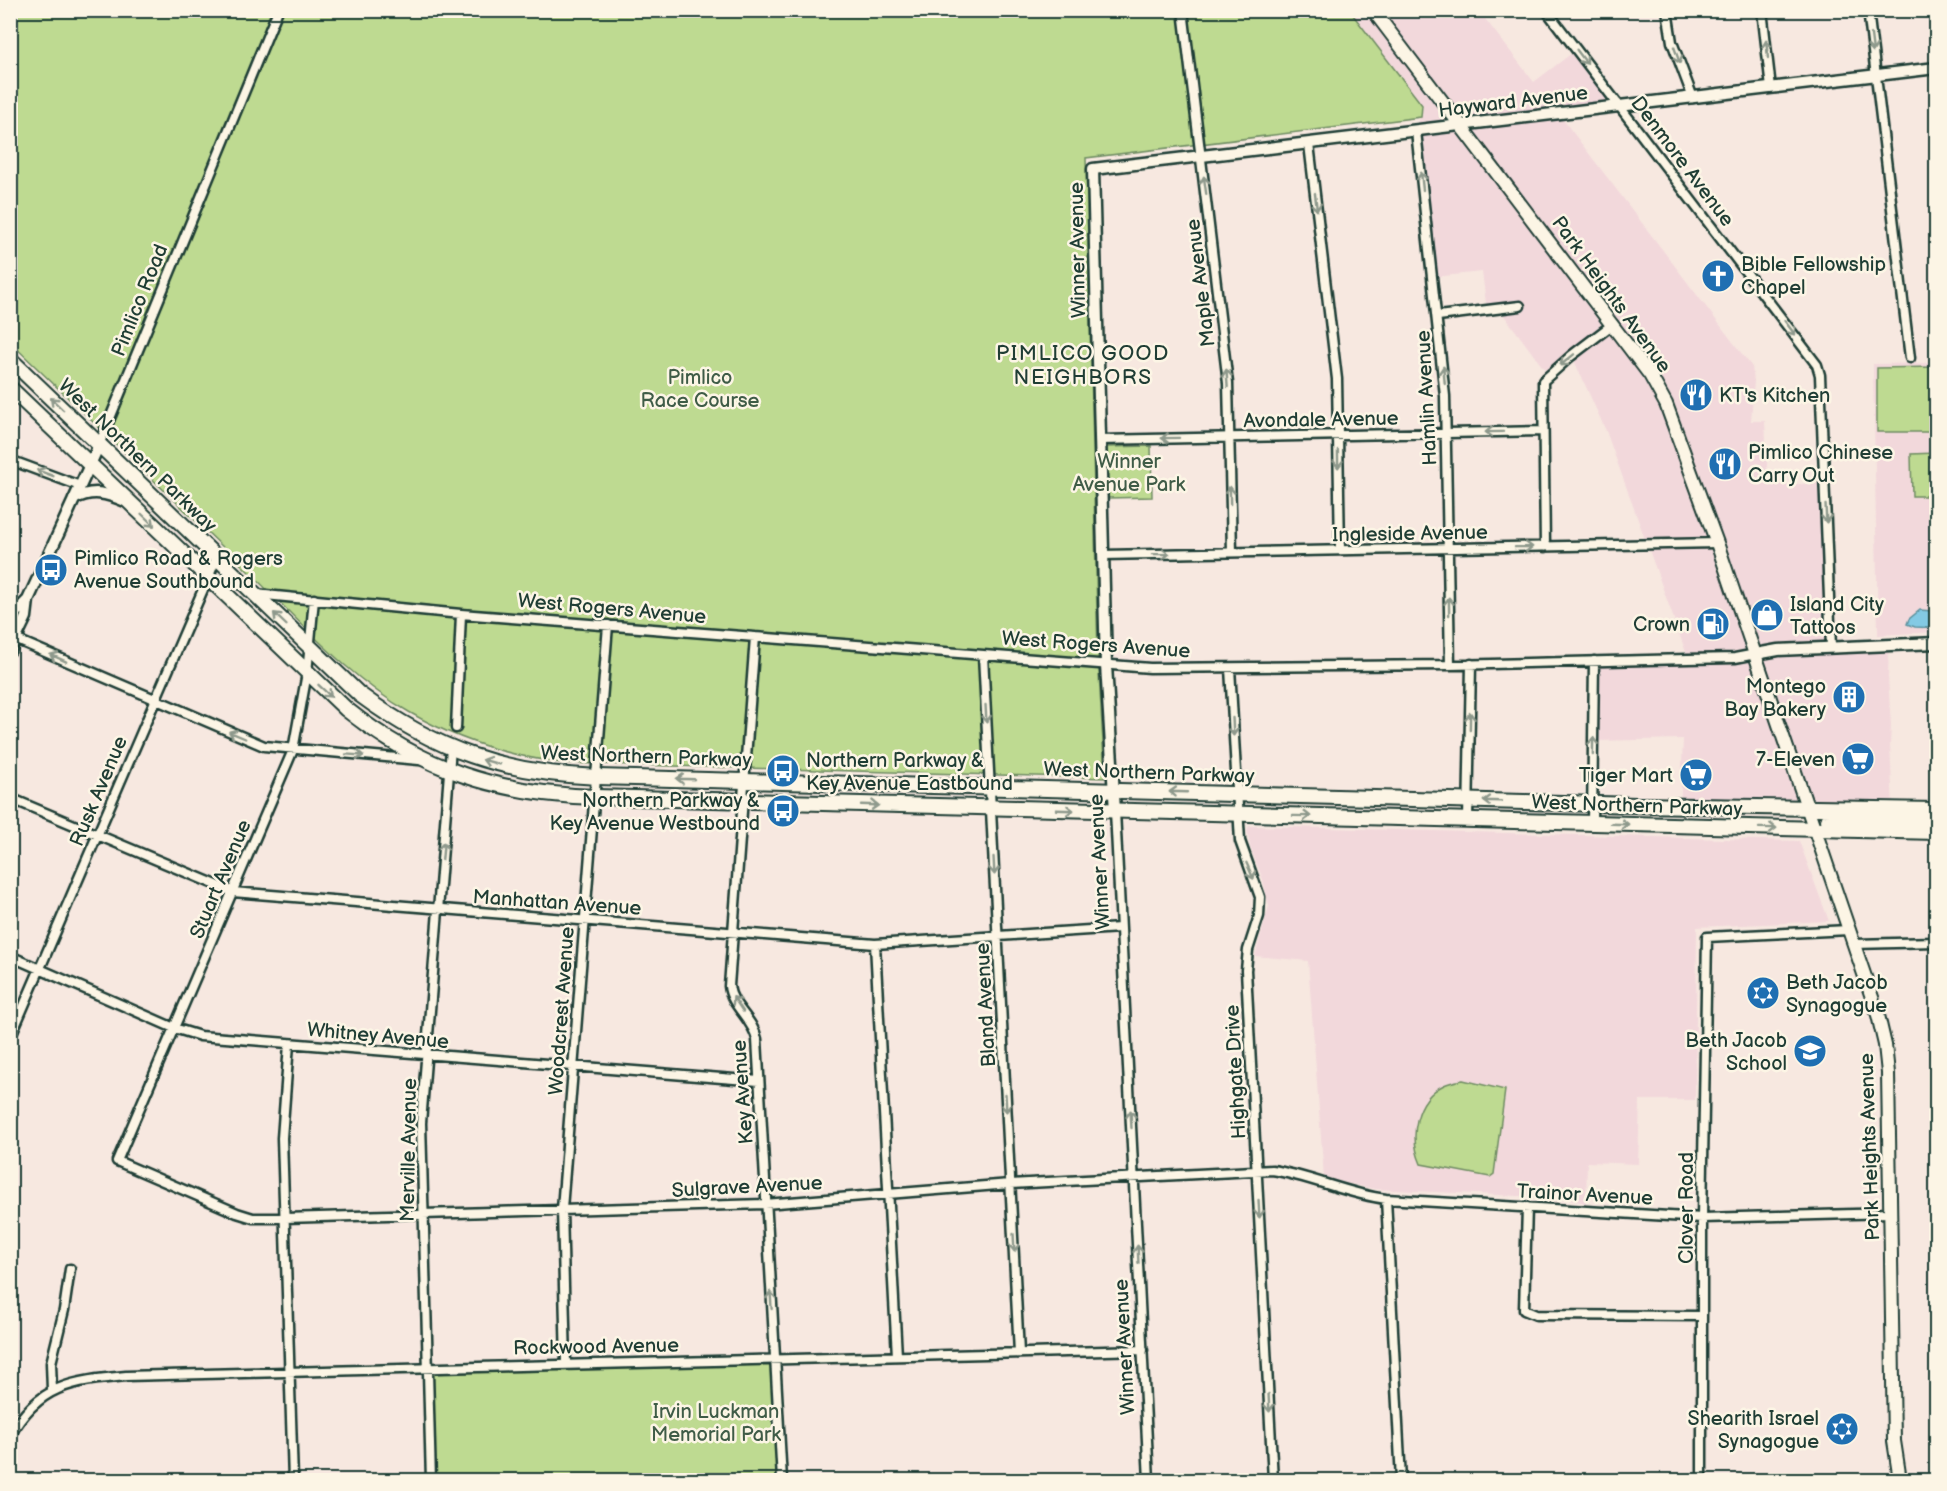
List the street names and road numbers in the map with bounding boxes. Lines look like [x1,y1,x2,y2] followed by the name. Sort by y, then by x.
[1437,81,1589,123] street label: Hayward Avenue
[1626,92,1739,231] street label: Denmore Avenue
[1065,182,1091,318] street label: Winner Avenue
[1546,212,1676,378] street label: Park Heights Avenue
[1181,217,1221,348] street label: Maple Avenue
[107,241,173,360] street label: Pimlico Road
[1411,330,1443,466] street label: Hamlin Avenue
[53,374,222,538] street label: West Northern Parkway
[1243,407,1399,433] street label: Avondale Avenue
[1332,521,1488,547] street label: Ingleside Avenue
[517,589,707,629] street label: West Rogers Avenue
[1001,626,1191,664] street label: West Rogers Avenue
[65,732,133,850] street label: Rusk Avenue
[540,741,752,773] street label: West Northern Parkway
[1043,757,1255,789] street label: West Northern Parkway
[1531,790,1743,822] street label: West Northern Parkway
[1084,793,1116,931] street label: Winner Avenue
[185,816,257,942] street label: Stuart Avenue
[472,885,642,921] street label: Manhattan Avenue
[544,926,580,1096] street label: Woodcrest Avenue
[971,942,1001,1068] street label: Bland Avenue
[1220,1004,1252,1140] street label: Highgate Drive
[306,1018,450,1054] street label: Whitney Avenue
[727,1039,759,1145] street label: Key Avenue
[1855,1053,1885,1241] street label: Park Heights Avenue
[396,1078,422,1222] street label: Merville Avenue
[1675,1152,1699,1264] street label: Clover Road
[671,1171,823,1203] street label: Sulgrave Avenue
[1516,1179,1654,1211] street label: Trainor Avenue
[1109,1278,1141,1416] street label: Winner Avenue
[513,1334,679,1360] street label: Rockwood Avenue

